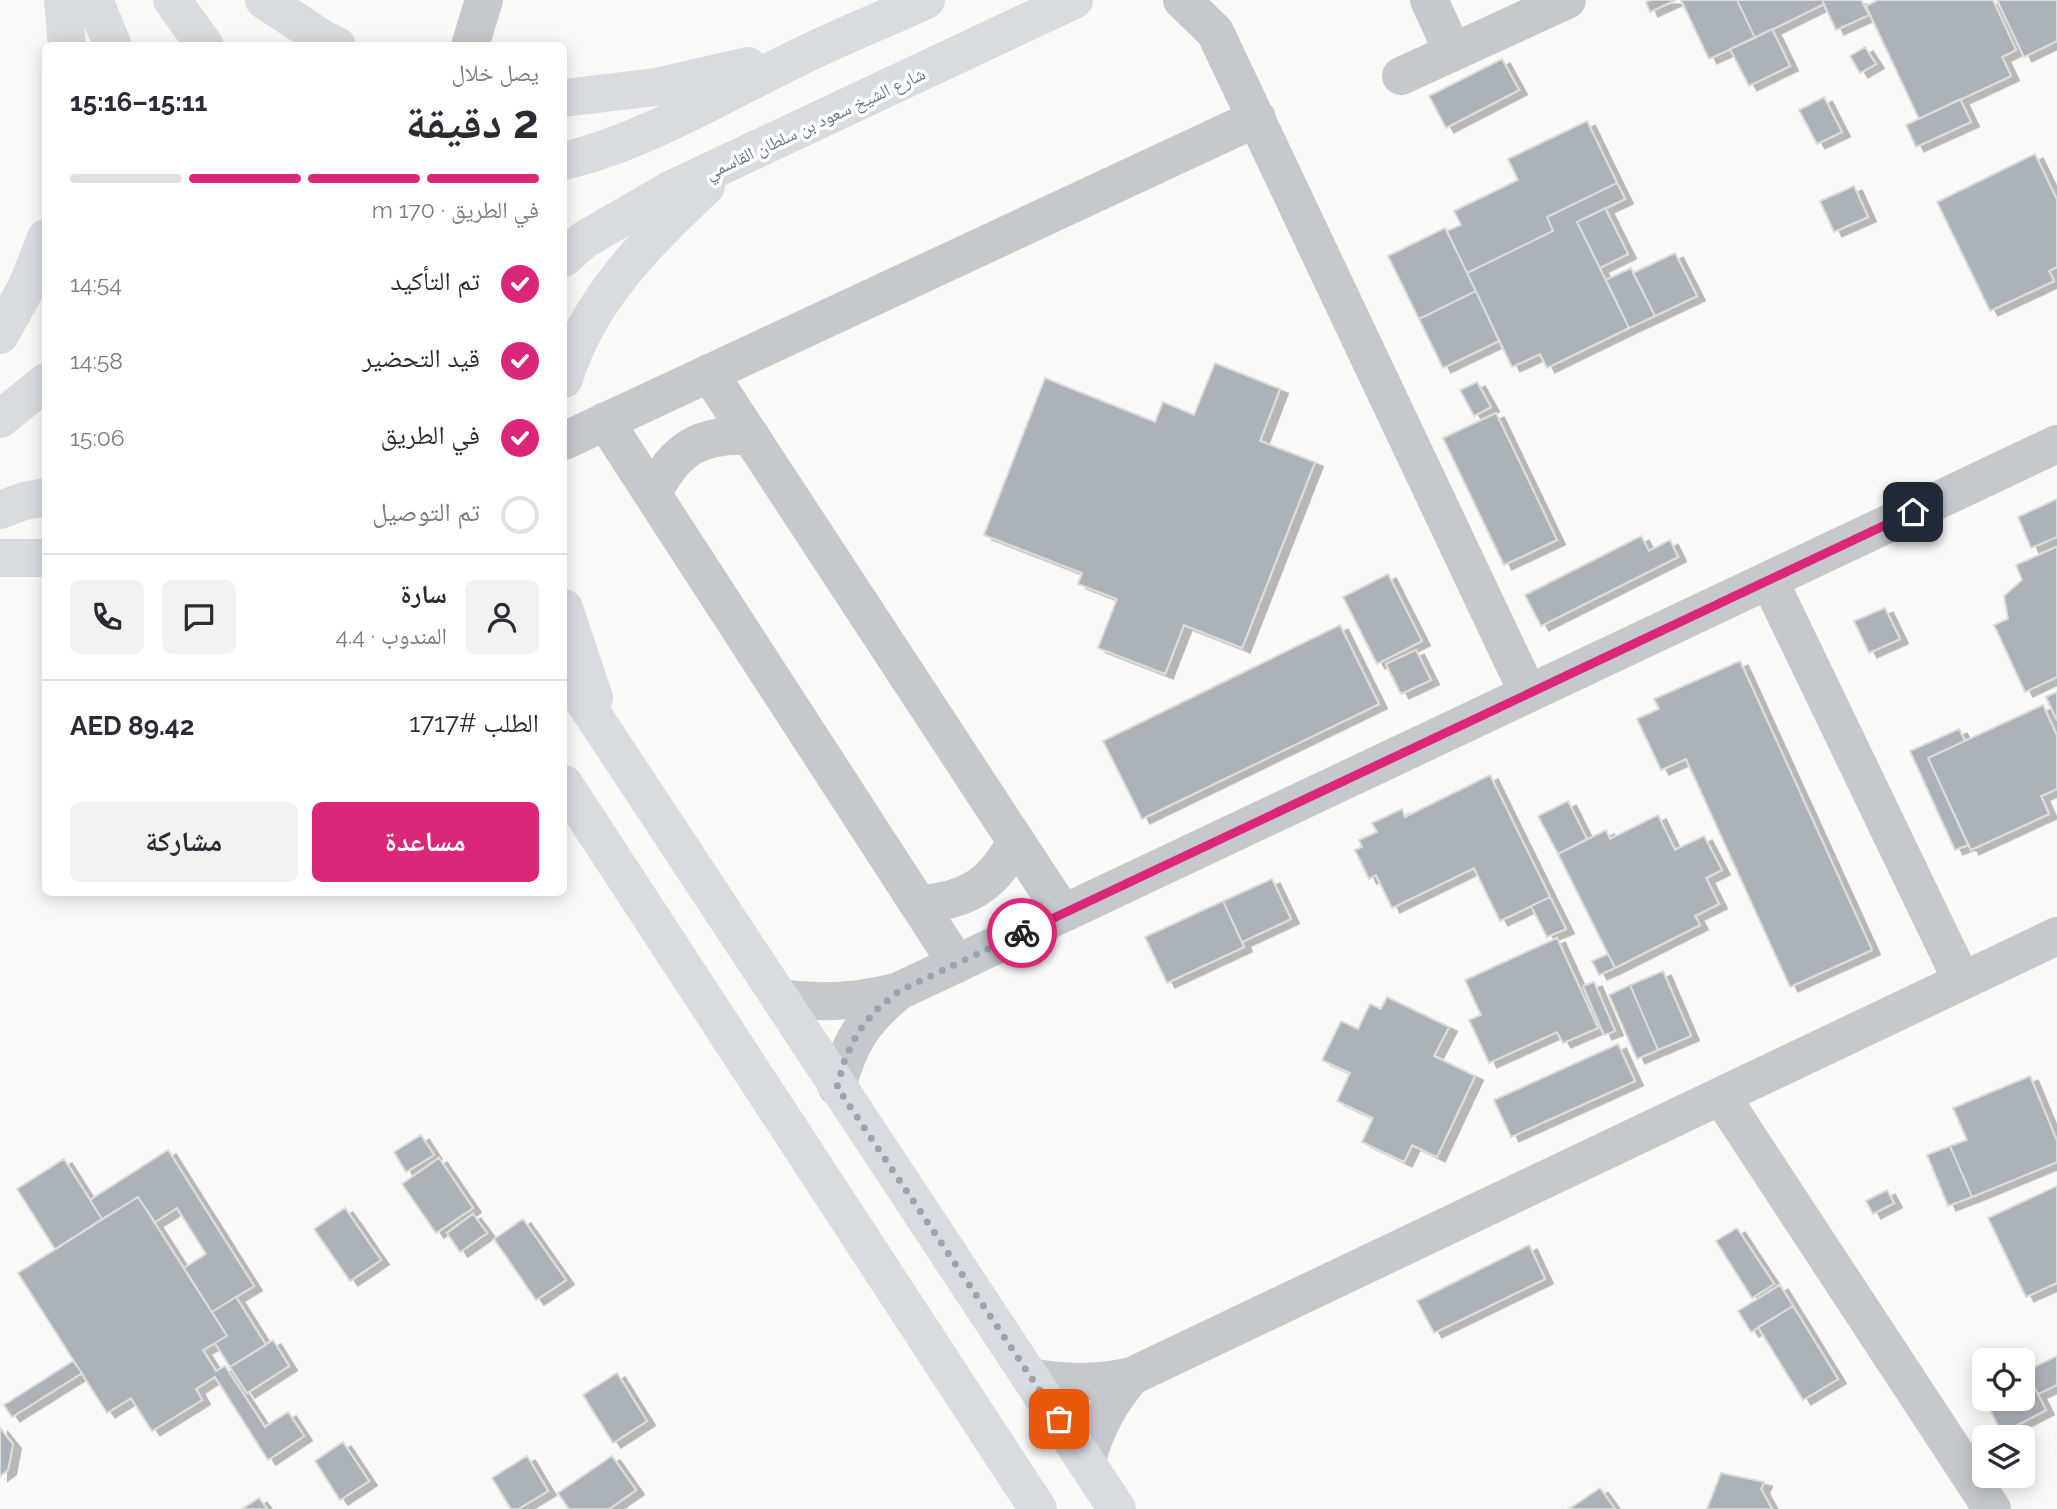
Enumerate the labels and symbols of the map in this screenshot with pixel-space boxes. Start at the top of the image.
street label: شارع الشيخ سعود بن سلطان القاسمي [702,63,930,187]
pin [1883,482,1943,542]
courier [987,898,1057,968]
pin [1029,1389,1089,1449]

